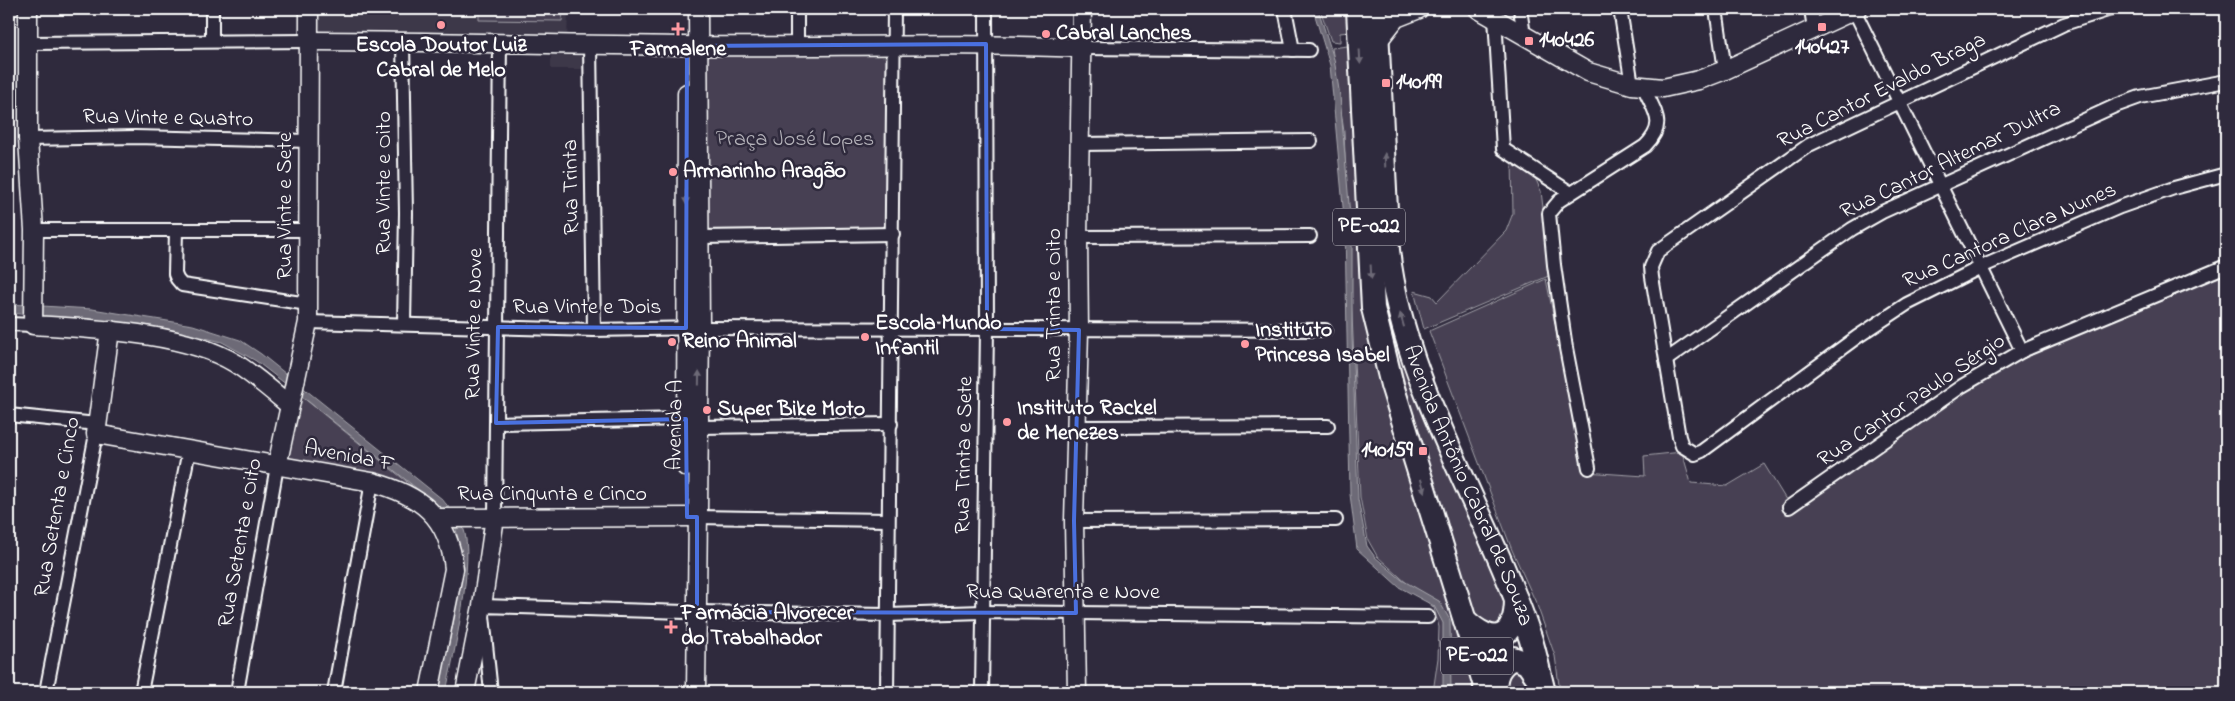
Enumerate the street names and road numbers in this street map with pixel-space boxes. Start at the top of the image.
street label: Rua Cantor Evaldo Braga [1772,25,1992,158]
street label: Rua Cantor Altemar Dultra [1835,94,2067,228]
street label: Rua Vinte e Quatro [82,102,254,136]
street label: Rua Vinte e Oito [369,111,401,255]
street label: Rua Vinte e Sete [270,132,302,280]
street label: Rua Trinta [555,139,589,235]
street label: Rua Cantora Clara Nunes [1898,174,2122,298]
road number: PE-022 [1333,208,1405,246]
street label: Rua Trinta e Oito [1039,228,1071,382]
street label: Rua Vinte e Nove [458,248,492,400]
street label: Rua Vinte e Dois [512,292,662,324]
street label: Rua Cantor Paulo Sérgio [1812,326,2013,477]
street label: Avenida Antônio Cabral de Souza [1394,341,1541,631]
street label: Rua Trinta e Sete [948,376,982,534]
street label: Avenida A [659,379,693,471]
street label: Rua Setenta e Cinco [26,414,90,600]
street label: Avenida F [301,433,397,481]
street label: Rua Setenta e Oito [210,456,272,630]
street label: Rua Cinqunta e Cinco [457,479,647,511]
street label: Rua Quarenta e Nove [966,577,1160,609]
road number: PE-022 [1441,637,1513,674]

